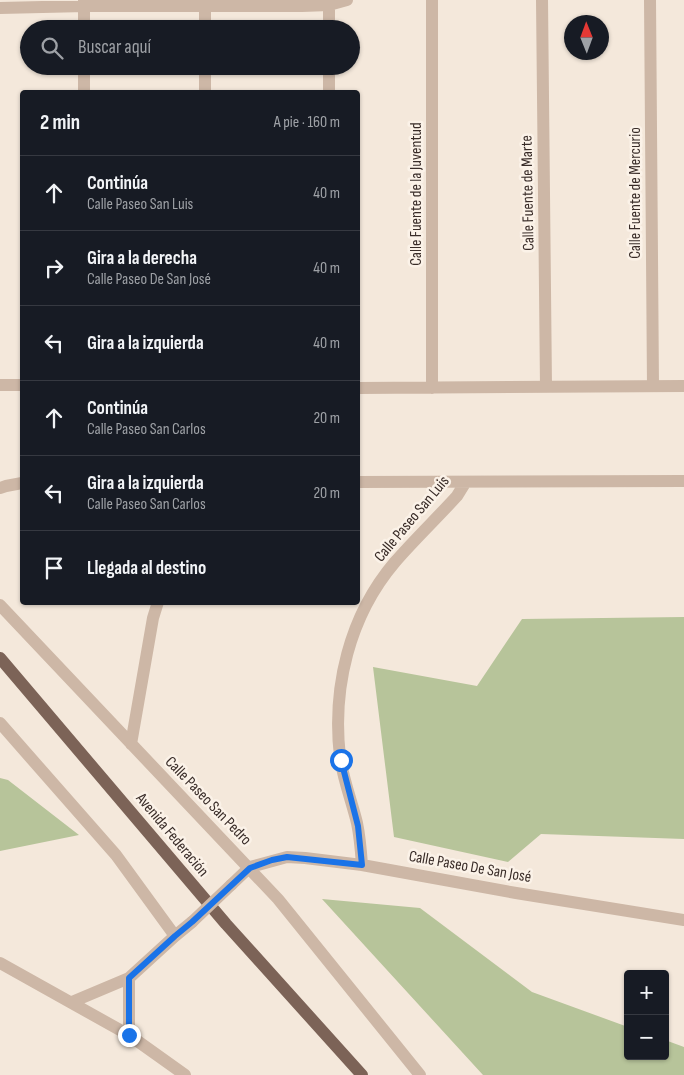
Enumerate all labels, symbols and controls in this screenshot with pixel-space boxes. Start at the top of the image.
north arrow [564,15,609,60]
search box [20,20,360,75]
icon: search [38,34,66,62]
text: Buscar aquí [78,36,151,59]
text: 2 min [40,110,80,135]
text: A pie · 160 m [274,113,340,132]
street label: Calle Fuente de la Juventud [407,122,426,266]
street label: Calle Fuente de Mercurio [626,127,645,259]
street label: Calle Fuente de Marte [517,135,539,251]
text: Continúa [87,172,148,195]
icon: ahead [40,179,68,207]
text: 40 m [313,184,340,203]
text: Calle Paseo San Luis [87,195,193,214]
text: Gira a la derecha [87,247,197,270]
icon: right [40,254,68,282]
text: 40 m [313,259,340,278]
text: Calle Paseo De San José [87,270,211,289]
icon: left [40,329,68,357]
text: Gira a la izquierda [87,332,204,355]
text: 40 m [313,334,340,353]
text: Continúa [87,397,148,420]
icon: ahead [40,404,68,432]
text: 20 m [313,409,340,428]
text: Calle Paseo San Carlos [87,420,206,439]
text: Gira a la izquierda [87,472,204,495]
street label: Calle Paseo San Luis [371,472,454,566]
icon: left [40,479,68,507]
text: 20 m [313,484,340,503]
text: Calle Paseo San Carlos [87,495,206,514]
icon: arrive [40,554,68,582]
text: Llegada al destino [87,557,206,580]
route start [330,749,353,772]
street label: Calle Paseo San Pedro [161,753,255,849]
street label: Avenida Federación [131,789,212,881]
street label: Calle Paseo De San José [407,847,533,887]
map controls [624,970,669,1060]
button: + [624,970,669,1015]
button: − [624,1015,669,1060]
route end [118,1024,141,1047]

